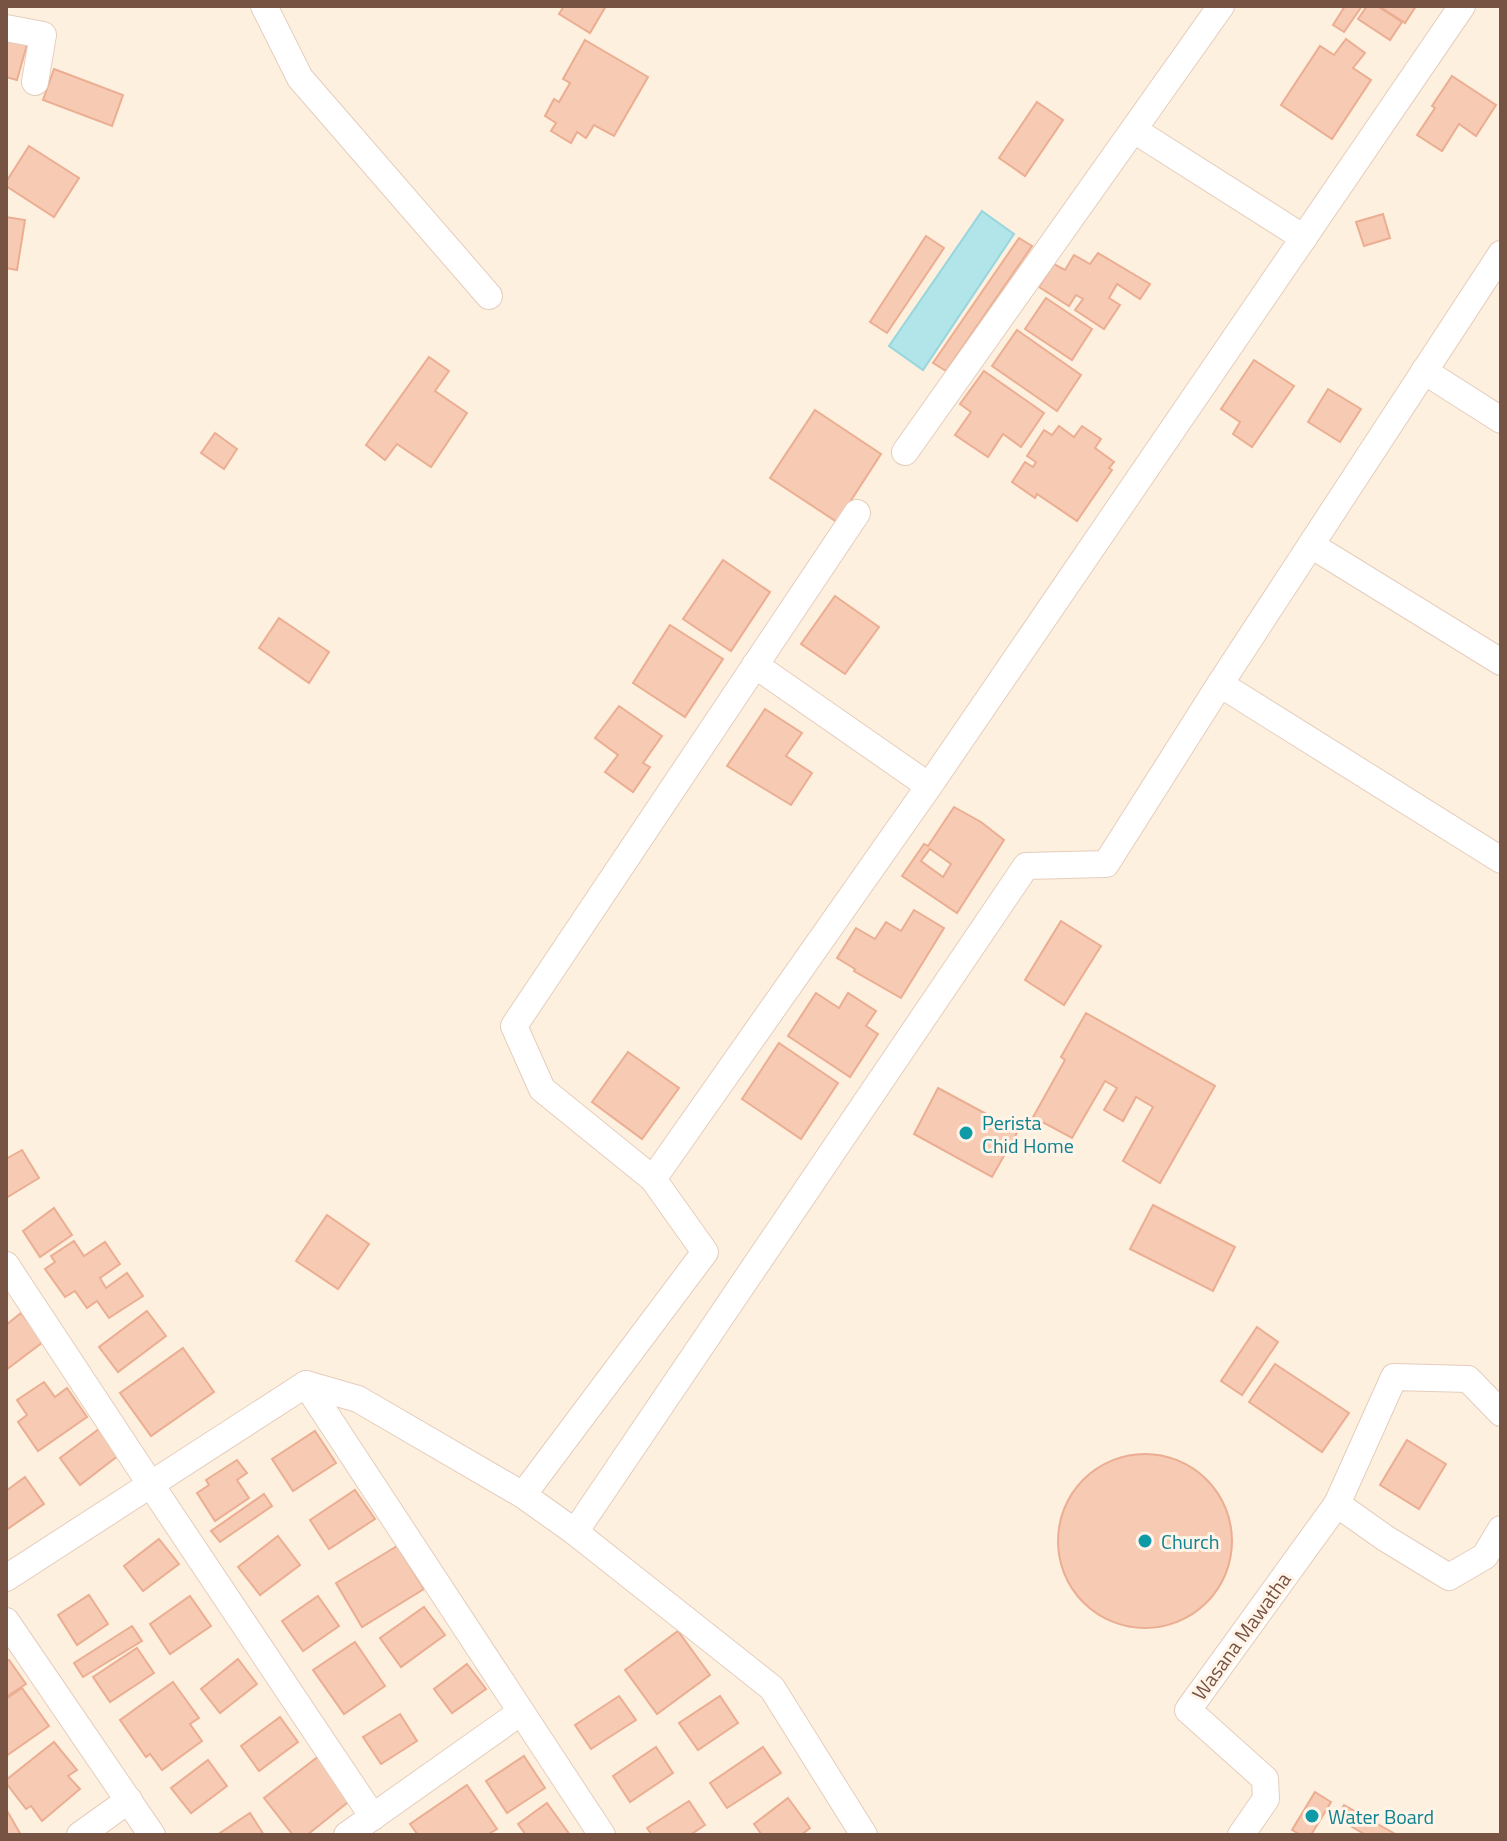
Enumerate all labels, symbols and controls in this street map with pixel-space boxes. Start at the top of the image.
place label: Perista Chid Home [982,1107,1074,1161]
marker: Perista Chid Home [957,1124,975,1142]
place label: Church [1161,1526,1219,1557]
marker: Church [1136,1532,1154,1550]
street label: Wasana Mawatha [1184,1566,1298,1706]
place label: Water Board [1328,1801,1434,1832]
marker: Water Board [1303,1807,1321,1825]

